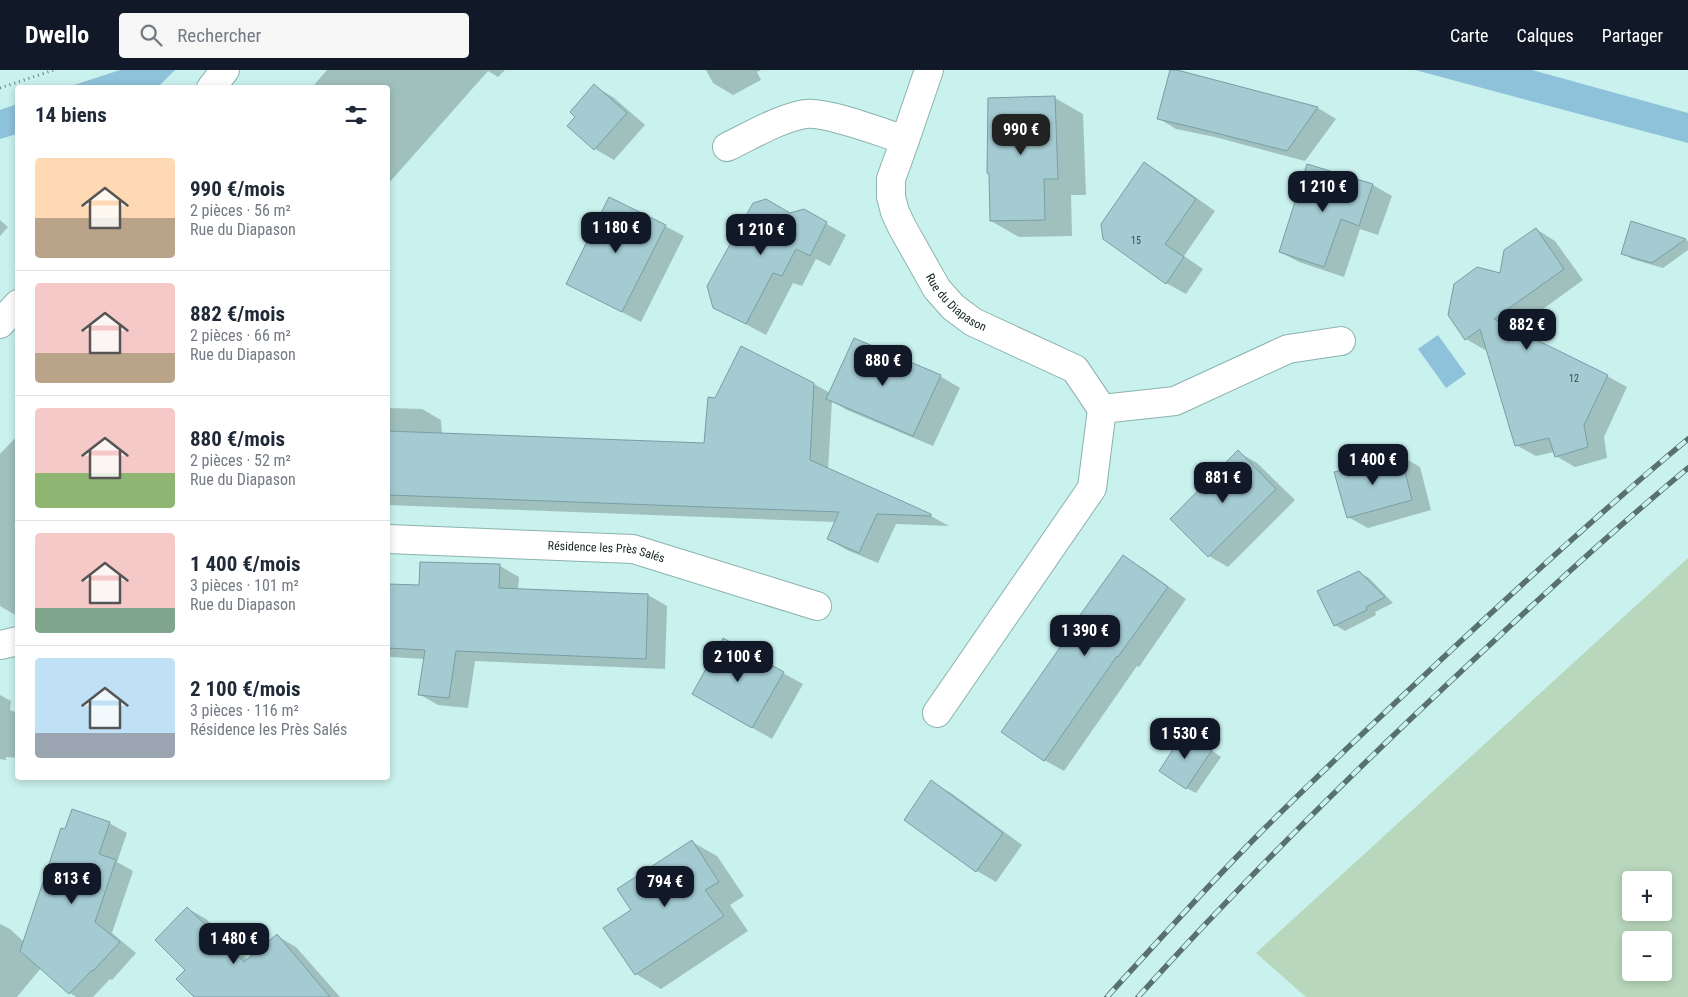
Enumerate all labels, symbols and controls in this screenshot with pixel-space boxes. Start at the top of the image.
search box [119,13,469,58]
text: Dwello [25,21,89,49]
icon: search [137,21,165,49]
text: Rechercher [177,24,261,47]
text: Carte [1450,25,1489,46]
text: Calques [1517,25,1574,46]
text: Partager [1602,25,1663,46]
icon: filters [342,101,370,129]
text: 14 biens [35,103,107,127]
pin: 990 € [986,114,1056,156]
text: 990 € [1003,120,1039,139]
pin: 1 210 € [1277,170,1369,213]
text: 990 €/mois [190,177,285,201]
text: 1 210 € [1299,177,1347,196]
icon: home [75,178,135,238]
text: 2 pièces · 56 m² [190,201,291,220]
pin: 1 180 € [570,212,662,254]
pin: 1 210 € [715,214,807,256]
text: 1 180 € [592,218,640,237]
text: Rue du Diapason [190,220,296,239]
text: 1 210 € [737,220,785,239]
house number: 15 [1131,235,1141,246]
street label: Rue du Diapason [923,271,989,334]
text: 882 €/mois [190,302,285,326]
icon: home [75,303,135,363]
pin: 882 € [1492,308,1562,351]
text: 882 € [1509,315,1545,334]
text: 2 pièces · 66 m² [190,326,291,345]
pin: 880 € [848,344,918,387]
text: Rue du Diapason [190,345,296,364]
text: 880 € [865,351,901,370]
house number: 12 [1569,373,1579,384]
text: 880 €/mois [190,427,285,451]
icon: home [75,428,135,488]
pin: 1 400 € [1327,444,1419,486]
text: 1 400 € [1349,450,1397,469]
text: 2 pièces · 52 m² [190,451,291,470]
pin: 881 € [1188,462,1258,504]
text: 881 € [1205,468,1241,487]
text: Rue du Diapason [190,470,296,489]
street label: Résidence les Près Salés [548,539,666,565]
text: 1 400 €/mois [190,552,301,576]
icon: home [75,553,135,613]
text: 3 pièces · 101 m² [190,576,299,595]
text: Rue du Diapason [190,595,296,614]
pin: 1 390 € [1039,614,1131,657]
text: 1 390 € [1061,621,1109,640]
pin: 2 100 € [692,640,784,683]
text: 2 100 € [714,647,762,666]
text: 2 100 €/mois [190,677,301,701]
icon: home [75,678,135,738]
text: 3 pièces · 116 m² [190,701,299,720]
pin: 1 530 € [1139,718,1231,760]
text: Résidence les Près Salés [190,720,347,739]
text: 1 530 € [1161,724,1209,743]
pin: 813 € [37,862,107,905]
pin: 794 € [630,866,700,908]
text: 813 € [54,869,90,888]
map controls [1622,871,1672,981]
button: + [1622,871,1672,921]
text: 794 € [647,872,683,891]
pin: 1 480 € [188,922,280,965]
text: 1 480 € [210,929,258,948]
button: − [1622,931,1672,981]

